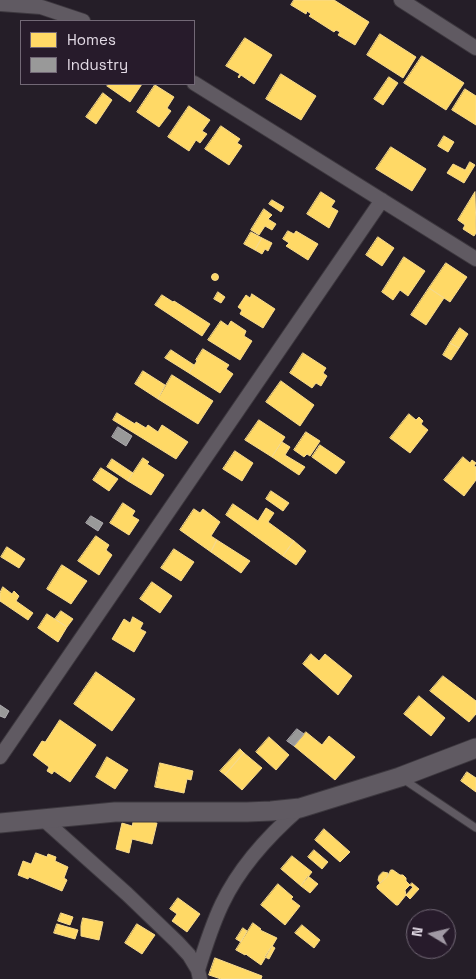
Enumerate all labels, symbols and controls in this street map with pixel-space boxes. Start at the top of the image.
legend [20,20,195,85]
text: Homes [67,30,116,49]
text: Industry [67,55,128,74]
north arrow [406,909,456,959]
text: N [408,926,427,938]

